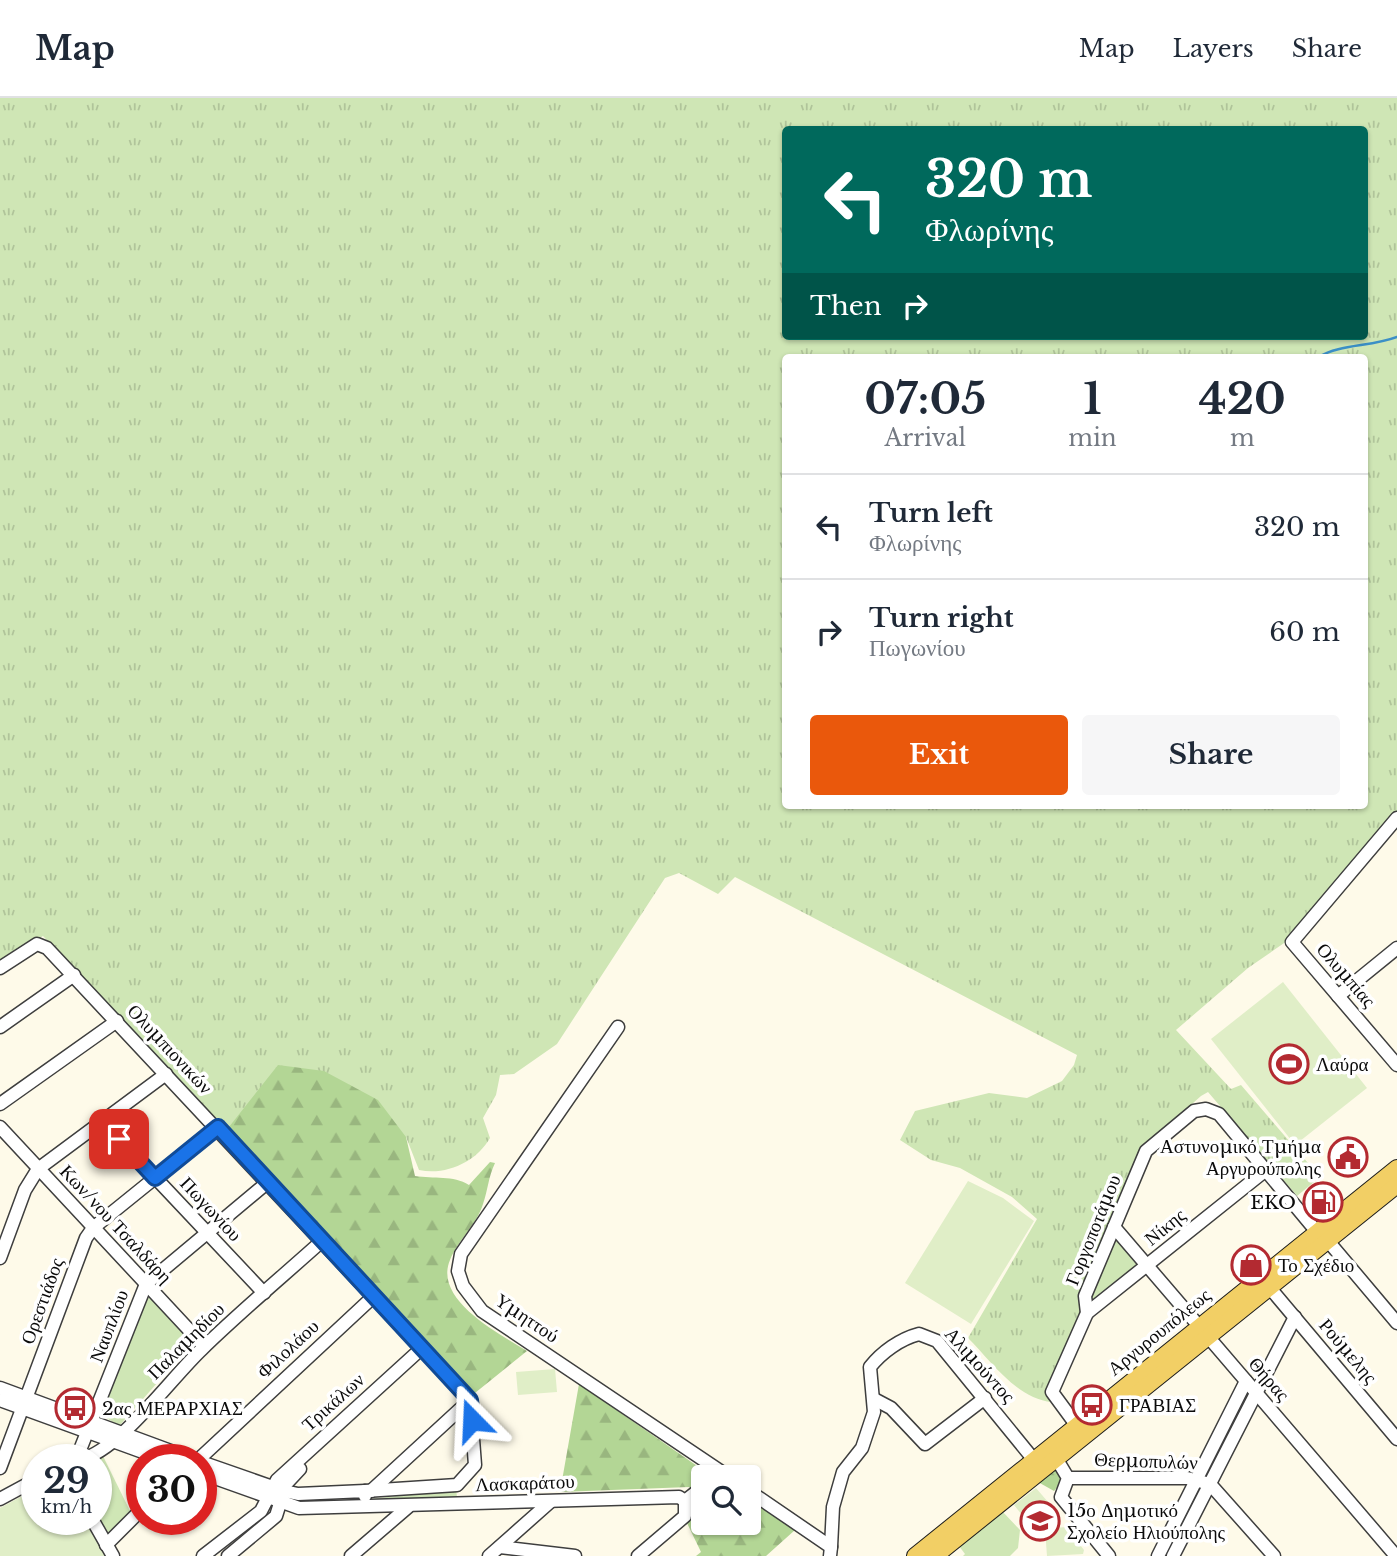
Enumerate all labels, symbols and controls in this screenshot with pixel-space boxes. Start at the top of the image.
text: Map [35,28,115,69]
text: Map [1079,34,1135,63]
text: Layers [1173,34,1254,63]
text: Share [1292,34,1362,63]
text: 320 m [925,149,1092,210]
icon: left [810,154,901,245]
text: Φλωρίνης [925,210,1053,250]
icon: right [896,287,934,325]
text: Then [810,290,882,322]
text: 07:05 [864,373,986,425]
text: 1 [1083,373,1102,425]
text: 420 [1199,373,1286,425]
text: Arrival [884,424,966,452]
text: min [1068,424,1117,452]
text: m [1230,424,1255,452]
text: Turn left [869,497,993,529]
icon: left [810,508,848,546]
text: 320 m [1254,511,1340,543]
text: Φλωρίνης [869,529,961,557]
text: Turn right [869,602,1014,634]
icon: right [810,613,848,651]
text: 60 m [1269,616,1340,648]
text: Πωγωνίου [869,634,966,662]
button: Exit [810,715,1068,795]
button: Share [1082,715,1340,795]
street label: Ολυμπίας [1312,938,1381,1012]
street label: Ολυμπιονικών [123,999,218,1099]
sports icon: Λαύρα [1268,1043,1310,1085]
place label: Λαύρα [1316,1053,1369,1076]
pin [89,1109,149,1169]
icon: arrive [100,1120,138,1158]
place label: Αστυνομικό Τμήμα Αργυρούπολης [1160,1135,1321,1180]
public building icon: Αστυνομικό Τμήμα Αργυρούπολης [1327,1136,1369,1178]
street label: Κων/νου Τσαλδάρη [55,1160,177,1288]
street label: Γοργοποτάμου [1060,1171,1126,1289]
street label: Πωγωνίου [175,1172,247,1246]
fuel station icon: EKO [1302,1181,1344,1223]
place label: EKO [1250,1191,1296,1214]
street label: Νίκης [1140,1203,1190,1250]
shop icon: Το Σχέδιο [1230,1244,1272,1286]
street label: Ορεστιάδος [16,1254,68,1347]
place label: Το Σχέδιο [1278,1254,1354,1277]
street label: Αργυρουπόλεως [1103,1283,1215,1380]
street label: Ναυπλίου [85,1286,133,1366]
street label: Υμηττού [491,1288,563,1348]
street label: Παλαμηδίου [143,1298,229,1384]
street label: Ρούμελης [1314,1314,1382,1388]
street label: Φιλολάου [252,1315,324,1383]
street label: Αλιμούντος [940,1322,1020,1408]
street label: Θήρας [1244,1352,1295,1406]
street label: Τρικάλων [297,1368,369,1436]
position arrow [435,1383,509,1457]
bus stop icon: ΓΡΑΒΙΑΣ [1071,1384,1113,1426]
bus stop icon: 2ας ΜΕΡΑΡΧΙΑΣ [54,1387,96,1429]
place label: ΓΡΑΒΙΑΣ [1119,1394,1196,1417]
place label: 2ας ΜΕΡΑΡΧΙΑΣ [102,1397,243,1420]
speed limit sign: 30 [126,1444,217,1535]
street label: Θερμοπυλών [1094,1448,1199,1474]
text: 29 [43,1459,90,1502]
map controls [691,1465,761,1535]
button: search [691,1465,761,1535]
street label: Λασκαράτου [475,1470,575,1496]
text: km/h [41,1496,92,1518]
place label: 15ο Δημοτικό Σχολείο Ηλιούπολης [1067,1499,1226,1544]
school or university icon: 15ο Δημοτικό Σχολείο Ηλιούπολης [1019,1500,1061,1542]

